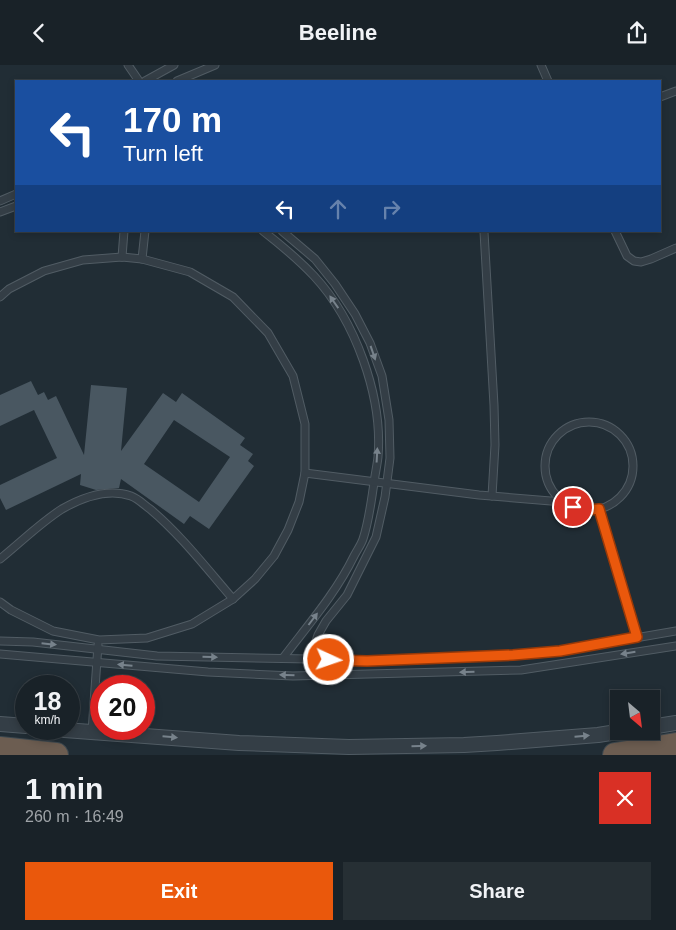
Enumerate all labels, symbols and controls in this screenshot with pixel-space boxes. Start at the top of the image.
icon: back [25,19,53,47]
icon: share [623,19,651,47]
text: Beeline [299,20,377,45]
icon: left [40,100,105,165]
text: 170 m [123,100,222,139]
text: Turn left [123,141,203,166]
icon: left [271,195,299,223]
icon: ahead [324,195,352,223]
icon: right [377,195,405,223]
one-way arrow [329,295,339,309]
one-way arrow [370,345,378,360]
one-way arrow [374,447,382,463]
pin [552,486,594,528]
icon: arrive [559,493,587,521]
one-way arrow [308,612,318,626]
position arrow [302,633,354,685]
one-way arrow [41,640,57,648]
one-way arrow [619,650,635,658]
one-way arrow [203,653,219,661]
one-way arrow [116,661,132,669]
one-way arrow [458,668,474,676]
one-way arrow [278,671,294,679]
speed limit sign: 20 [90,675,155,740]
text: 18 [34,687,61,715]
north arrow [610,690,660,740]
map controls [610,690,660,740]
text: km/h [34,713,61,727]
one-way arrow [574,732,590,740]
one-way arrow [162,734,178,742]
one-way arrow [412,742,428,750]
text: 1 min [25,772,103,805]
button: close [599,772,651,824]
text: 260 m · 16:49 [25,808,124,825]
button: Exit [25,862,333,920]
button: Share [343,862,651,920]

